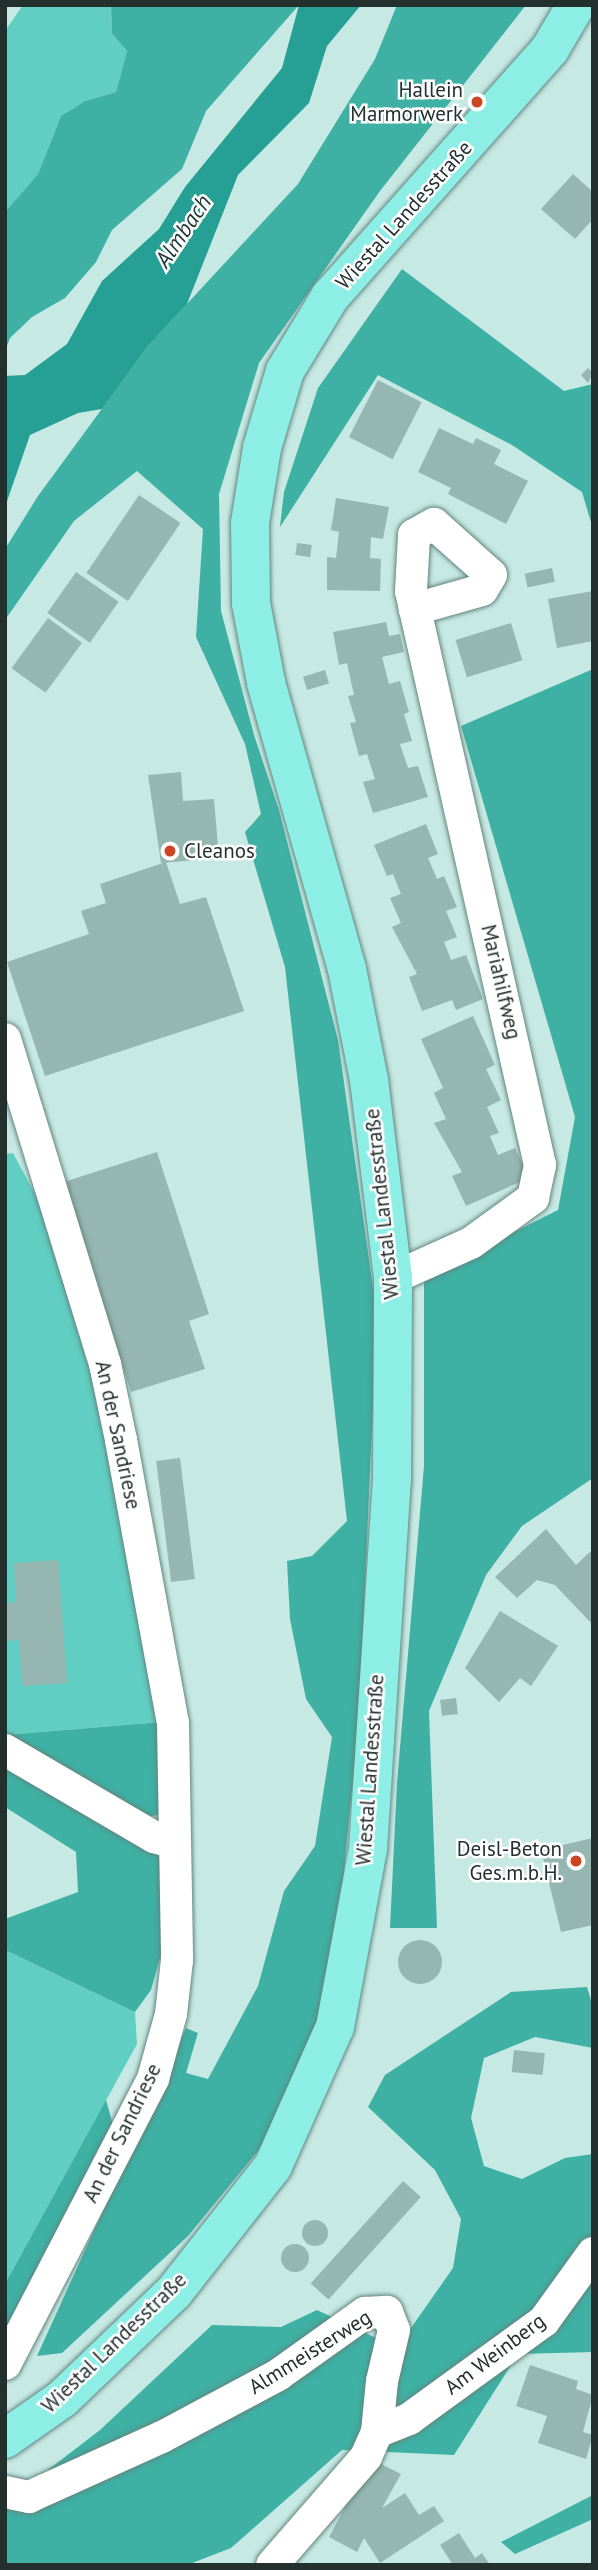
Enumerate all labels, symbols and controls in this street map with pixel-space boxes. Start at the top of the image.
place label: Hallein Marmorwerk [350,77,463,127]
marker: Hallein Marmorwerk [469,94,485,110]
street label: Wiestal Landesstraße [331,135,477,295]
water label: Almbach [149,189,217,273]
place label: Cleanos [184,838,255,864]
marker: Cleanos [162,843,178,859]
street label: Mariahilfweg [476,922,526,1042]
street label: Wiestal Landesstraße [359,1107,405,1301]
street label: An der Sandriese [90,1358,146,1512]
street label: Wiestal Landesstraße [351,1674,389,1866]
place label: Deisl-Beton Ges.m.b.H. [457,1836,562,1886]
marker: Deisl-Beton Ges.m.b.H. [568,1853,584,1869]
street label: An der Sandriese [77,2059,167,2207]
street label: Wiestal Landesstraße [36,2267,192,2419]
street label: Almmeisterweg [244,2304,376,2400]
street label: Am Weinberg [440,2308,550,2400]

